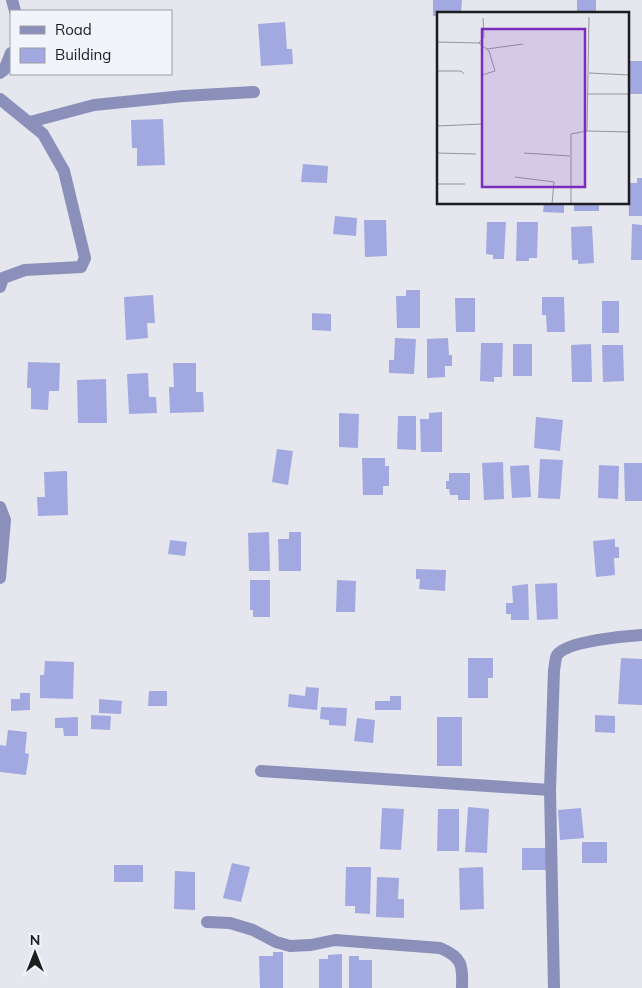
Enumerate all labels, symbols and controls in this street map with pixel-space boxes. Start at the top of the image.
legend [10,10,172,75]
inset map [437,12,630,205]
text: Road [55,20,92,39]
text: Building [55,45,111,64]
north arrow [10,928,60,978]
text: N [30,931,40,949]

